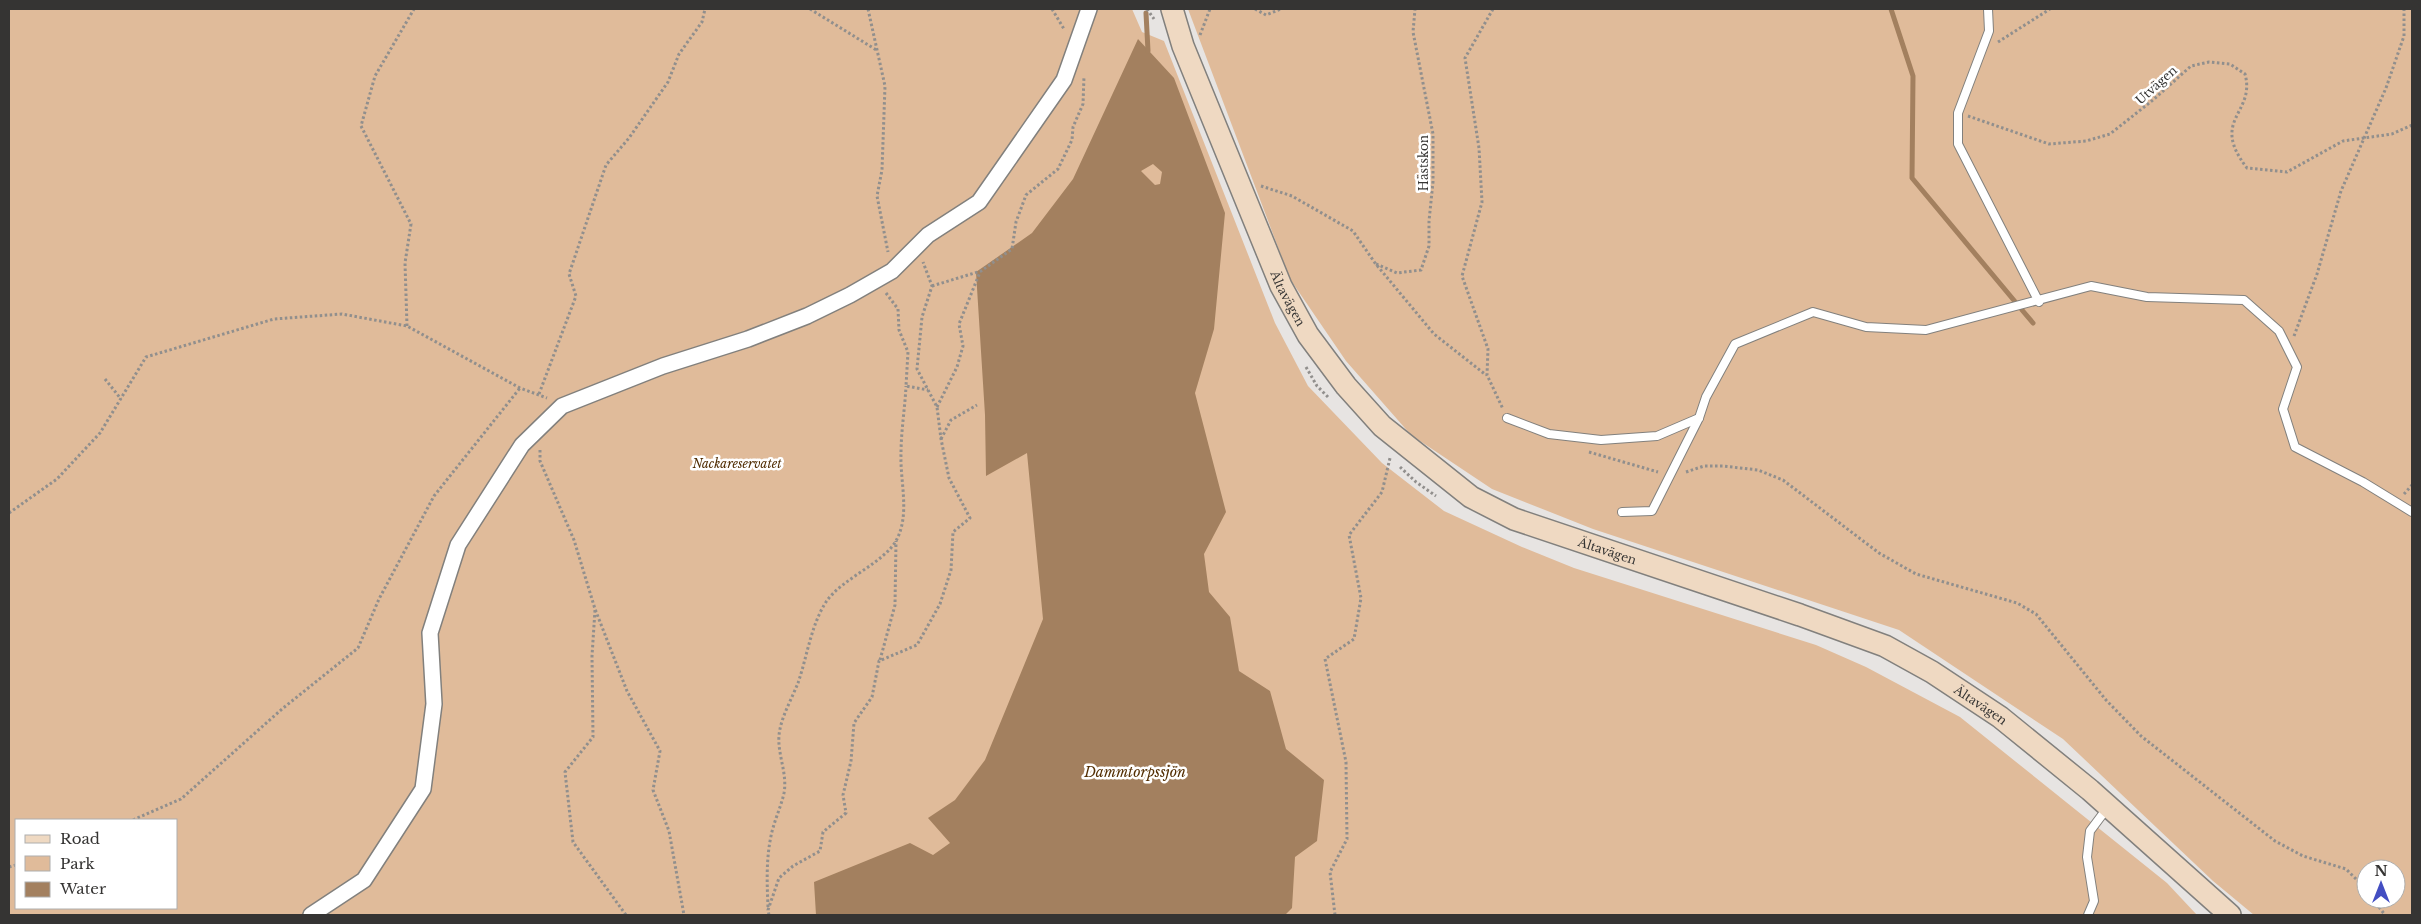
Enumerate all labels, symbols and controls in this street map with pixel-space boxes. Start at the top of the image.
street label: Utvägen [2132,62,2180,108]
street label: Hästskon [1416,135,1431,191]
street label: Ältavägen [1268,267,1309,328]
park label: Nackareservatet [691,456,782,471]
street label: Ältavägen [1576,532,1638,567]
street label: Ältavägen [1951,680,2010,727]
water label: Dammtorpssjön [1083,763,1186,781]
legend [15,819,178,909]
text: Road [60,829,100,848]
text: Park [60,854,96,873]
north arrow [2356,859,2406,909]
text: N [2374,862,2388,880]
text: Water [59,879,107,898]

